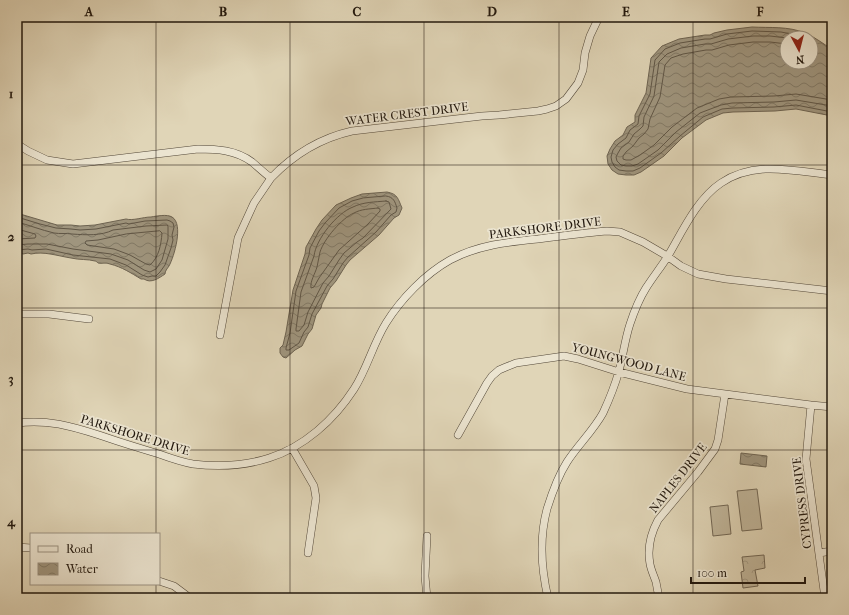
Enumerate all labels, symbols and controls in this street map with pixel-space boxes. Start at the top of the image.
text: A [84,4,94,19]
text: B [219,4,228,19]
text: C [353,4,362,19]
text: D [487,4,497,19]
text: E [622,4,630,19]
text: F [756,4,764,19]
north arrow [779,30,819,70]
text: N [795,52,805,66]
text: 1 [9,86,14,101]
street label: WATER CREST DRIVE [344,100,469,129]
street label: PARKSHORE DRIVE [488,214,602,242]
text: 2 [8,229,15,244]
street label: YOUNGWOOD LANE [569,340,688,384]
text: 3 [8,371,14,387]
street label: PARKSHORE DRIVE [79,412,191,458]
street label: NAPLES DRIVE [646,440,710,516]
street label: CYPRESS DRIVE [789,456,815,550]
text: 4 [6,514,16,530]
legend [30,533,160,585]
text: Road [66,542,93,556]
scale bar [691,559,805,585]
text: Water [65,562,99,576]
text: 100 m [697,566,727,580]

